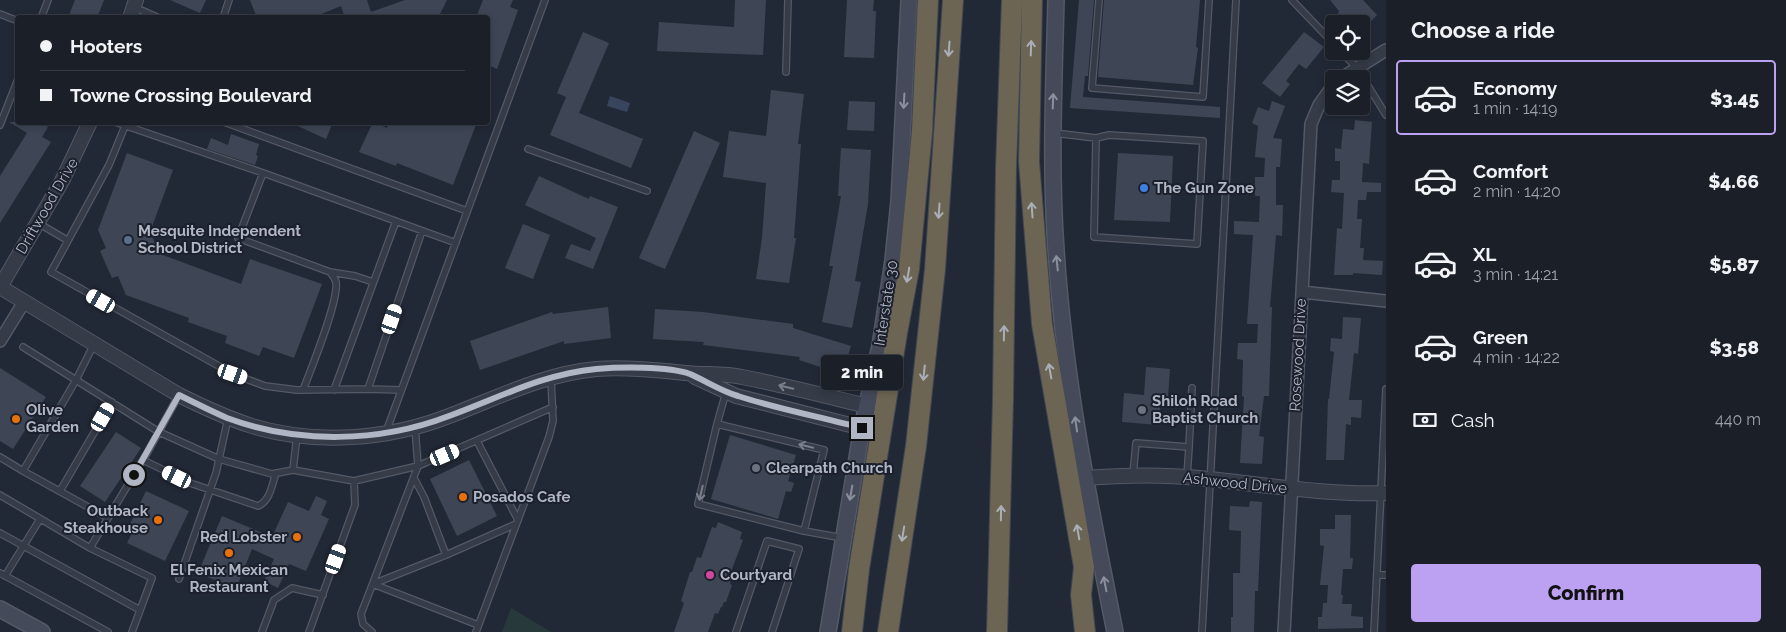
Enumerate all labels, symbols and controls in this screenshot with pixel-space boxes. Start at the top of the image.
map controls [1325,15,1370,115]
button: locate [1325,15,1370,60]
text: Choose a ride [1411,17,1555,43]
text: Hooters [70,35,142,57]
one-way arrow [945,40,954,56]
one-way arrow [1026,40,1036,56]
button: layers [1325,70,1370,115]
icon: car [1413,75,1458,120]
text: Economy [1473,77,1557,99]
text: Towne Crossing Boulevard [70,84,312,106]
text: $3.45 [1710,87,1759,109]
one-way arrow [900,93,909,109]
one-way arrow [1049,93,1058,109]
text: 1 min · 14:19 [1473,99,1557,118]
street label: Driftwood Drive [12,155,82,257]
icon: car [1413,158,1458,203]
text: Comfort [1473,160,1548,182]
text: $4.66 [1708,170,1759,192]
place label: The Gun Zone [1154,179,1254,197]
marker: The Gun Zone [1138,182,1150,194]
text: 2 min · 14:20 [1473,182,1561,201]
one-way arrow [934,202,943,218]
one-way arrow [1028,202,1037,218]
place label: Mesquite Independent School District [138,222,301,257]
marker: Mesquite Independent School District [122,234,134,246]
icon: car [1413,241,1458,286]
text: XL [1473,243,1496,265]
text: $5.87 [1709,253,1759,275]
one-way arrow [1052,255,1062,271]
street label: Interstate 30 [870,259,902,347]
text: 3 min · 14:21 [1473,265,1558,284]
one-way arrow [902,267,912,283]
car [84,287,117,315]
street label: Rosewood Drive [1286,298,1310,412]
car [380,302,403,336]
icon: car [1413,324,1458,369]
one-way arrow [999,326,1009,342]
text: Green [1473,326,1528,348]
text: $3.58 [1709,336,1759,358]
text: 4 min · 14:22 [1473,348,1560,367]
callout: 2 min [821,356,903,390]
car [216,362,249,386]
text: 2 min [841,363,883,382]
one-way arrow [919,364,929,380]
one-way arrow [1045,364,1055,380]
one-way arrow [778,382,794,391]
place label: Shiloh Road Baptist Church [1152,392,1258,427]
car [89,400,116,434]
place label: Olive Garden [26,401,79,436]
marker: Shiloh Road Baptist Church [1136,404,1148,416]
icon: cash [1411,406,1439,434]
text: Cash [1451,409,1495,431]
text: 440 m [1715,410,1761,429]
marker: Olive Garden [10,413,22,425]
route end [851,417,873,439]
one-way arrow [1071,417,1081,433]
one-way arrow [798,440,814,450]
car [428,442,461,468]
place label: Clearpath Church [766,459,893,477]
marker: Clearpath Church [750,462,762,474]
route start [123,464,145,486]
car [160,464,193,490]
street label: Ashwood Drive [1182,469,1288,497]
one-way arrow [696,484,705,500]
one-way arrow [845,484,855,500]
place label: Posados Cafe [473,488,570,506]
marker: Posados Cafe [457,491,469,503]
place label: Outback Steakhouse [64,502,149,537]
one-way arrow [996,506,1006,522]
marker: Outback Steakhouse [152,514,164,526]
one-way arrow [1073,524,1083,540]
one-way arrow [898,525,908,541]
place label: Red Lobster [200,528,287,546]
marker: Red Lobster [291,531,303,543]
car [323,542,348,576]
marker: El Fenix Mexican Restaurant [223,547,235,559]
place label: El Fenix Mexican Restaurant [170,561,288,596]
button: Confirm [1411,564,1761,622]
place label: Courtyard [720,566,793,584]
marker: Courtyard [704,569,716,581]
one-way arrow [1100,577,1109,593]

